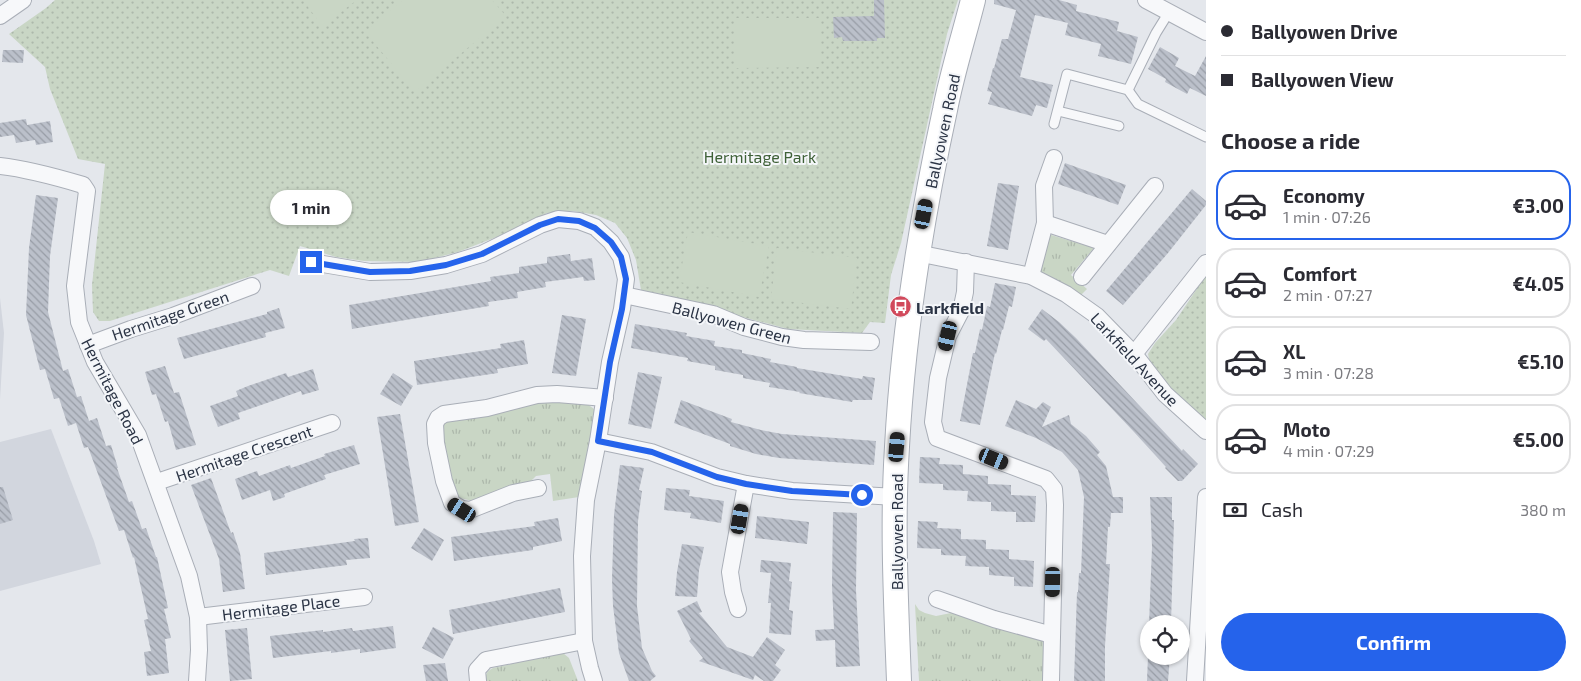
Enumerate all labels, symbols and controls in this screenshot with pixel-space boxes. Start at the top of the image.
text: Ballyowen Drive [1251,20,1398,43]
text: Ballyowen View [1251,68,1394,91]
street label: Ballyowen Road [921,72,963,190]
text: Choose a ride [1221,127,1360,153]
park label: Hermitage Park [704,147,816,166]
icon: car [1223,183,1268,228]
text: Economy [1283,184,1365,207]
callout: 1 min [270,190,352,224]
text: €3.00 [1512,194,1564,217]
text: 1 min [292,198,330,217]
car [913,198,934,230]
text: 1 min · 07:26 [1283,207,1371,226]
route end [300,251,322,273]
icon: car [1223,261,1268,306]
text: Comfort [1283,262,1357,285]
text: €4.05 [1513,272,1564,295]
text: 2 min · 07:27 [1283,285,1373,304]
street label: Hermitage Green [109,286,231,344]
bus stop icon: Larkfield [888,295,912,319]
street label: Ballyowen Green [670,297,794,347]
place label: Larkfield [916,298,984,317]
street label: Larkfield Avenue [1087,308,1183,410]
car [937,320,958,352]
street label: Hermitage Road [78,335,148,447]
icon: car [1223,339,1268,384]
text: XL [1283,340,1305,363]
text: €5.10 [1517,350,1564,373]
text: 3 min · 07:28 [1283,363,1374,382]
icon: car [1223,417,1268,462]
text: Moto [1283,418,1331,441]
street label: Hermitage Crescent [173,421,315,485]
text: €5.00 [1513,428,1564,451]
car [888,431,905,463]
text: 4 min · 07:29 [1283,441,1374,460]
car [977,446,1010,472]
street label: Ballyowen Road [887,474,906,590]
route start [851,484,873,506]
car [445,496,478,524]
icon: cash [1221,496,1249,524]
text: Cash [1261,498,1303,521]
text: 380 m [1520,500,1566,519]
car [730,503,749,535]
car [1045,567,1060,597]
street label: Hermitage Place [221,590,341,624]
button: Confirm [1221,613,1566,671]
map controls [1140,615,1190,665]
button: locate [1140,615,1190,665]

